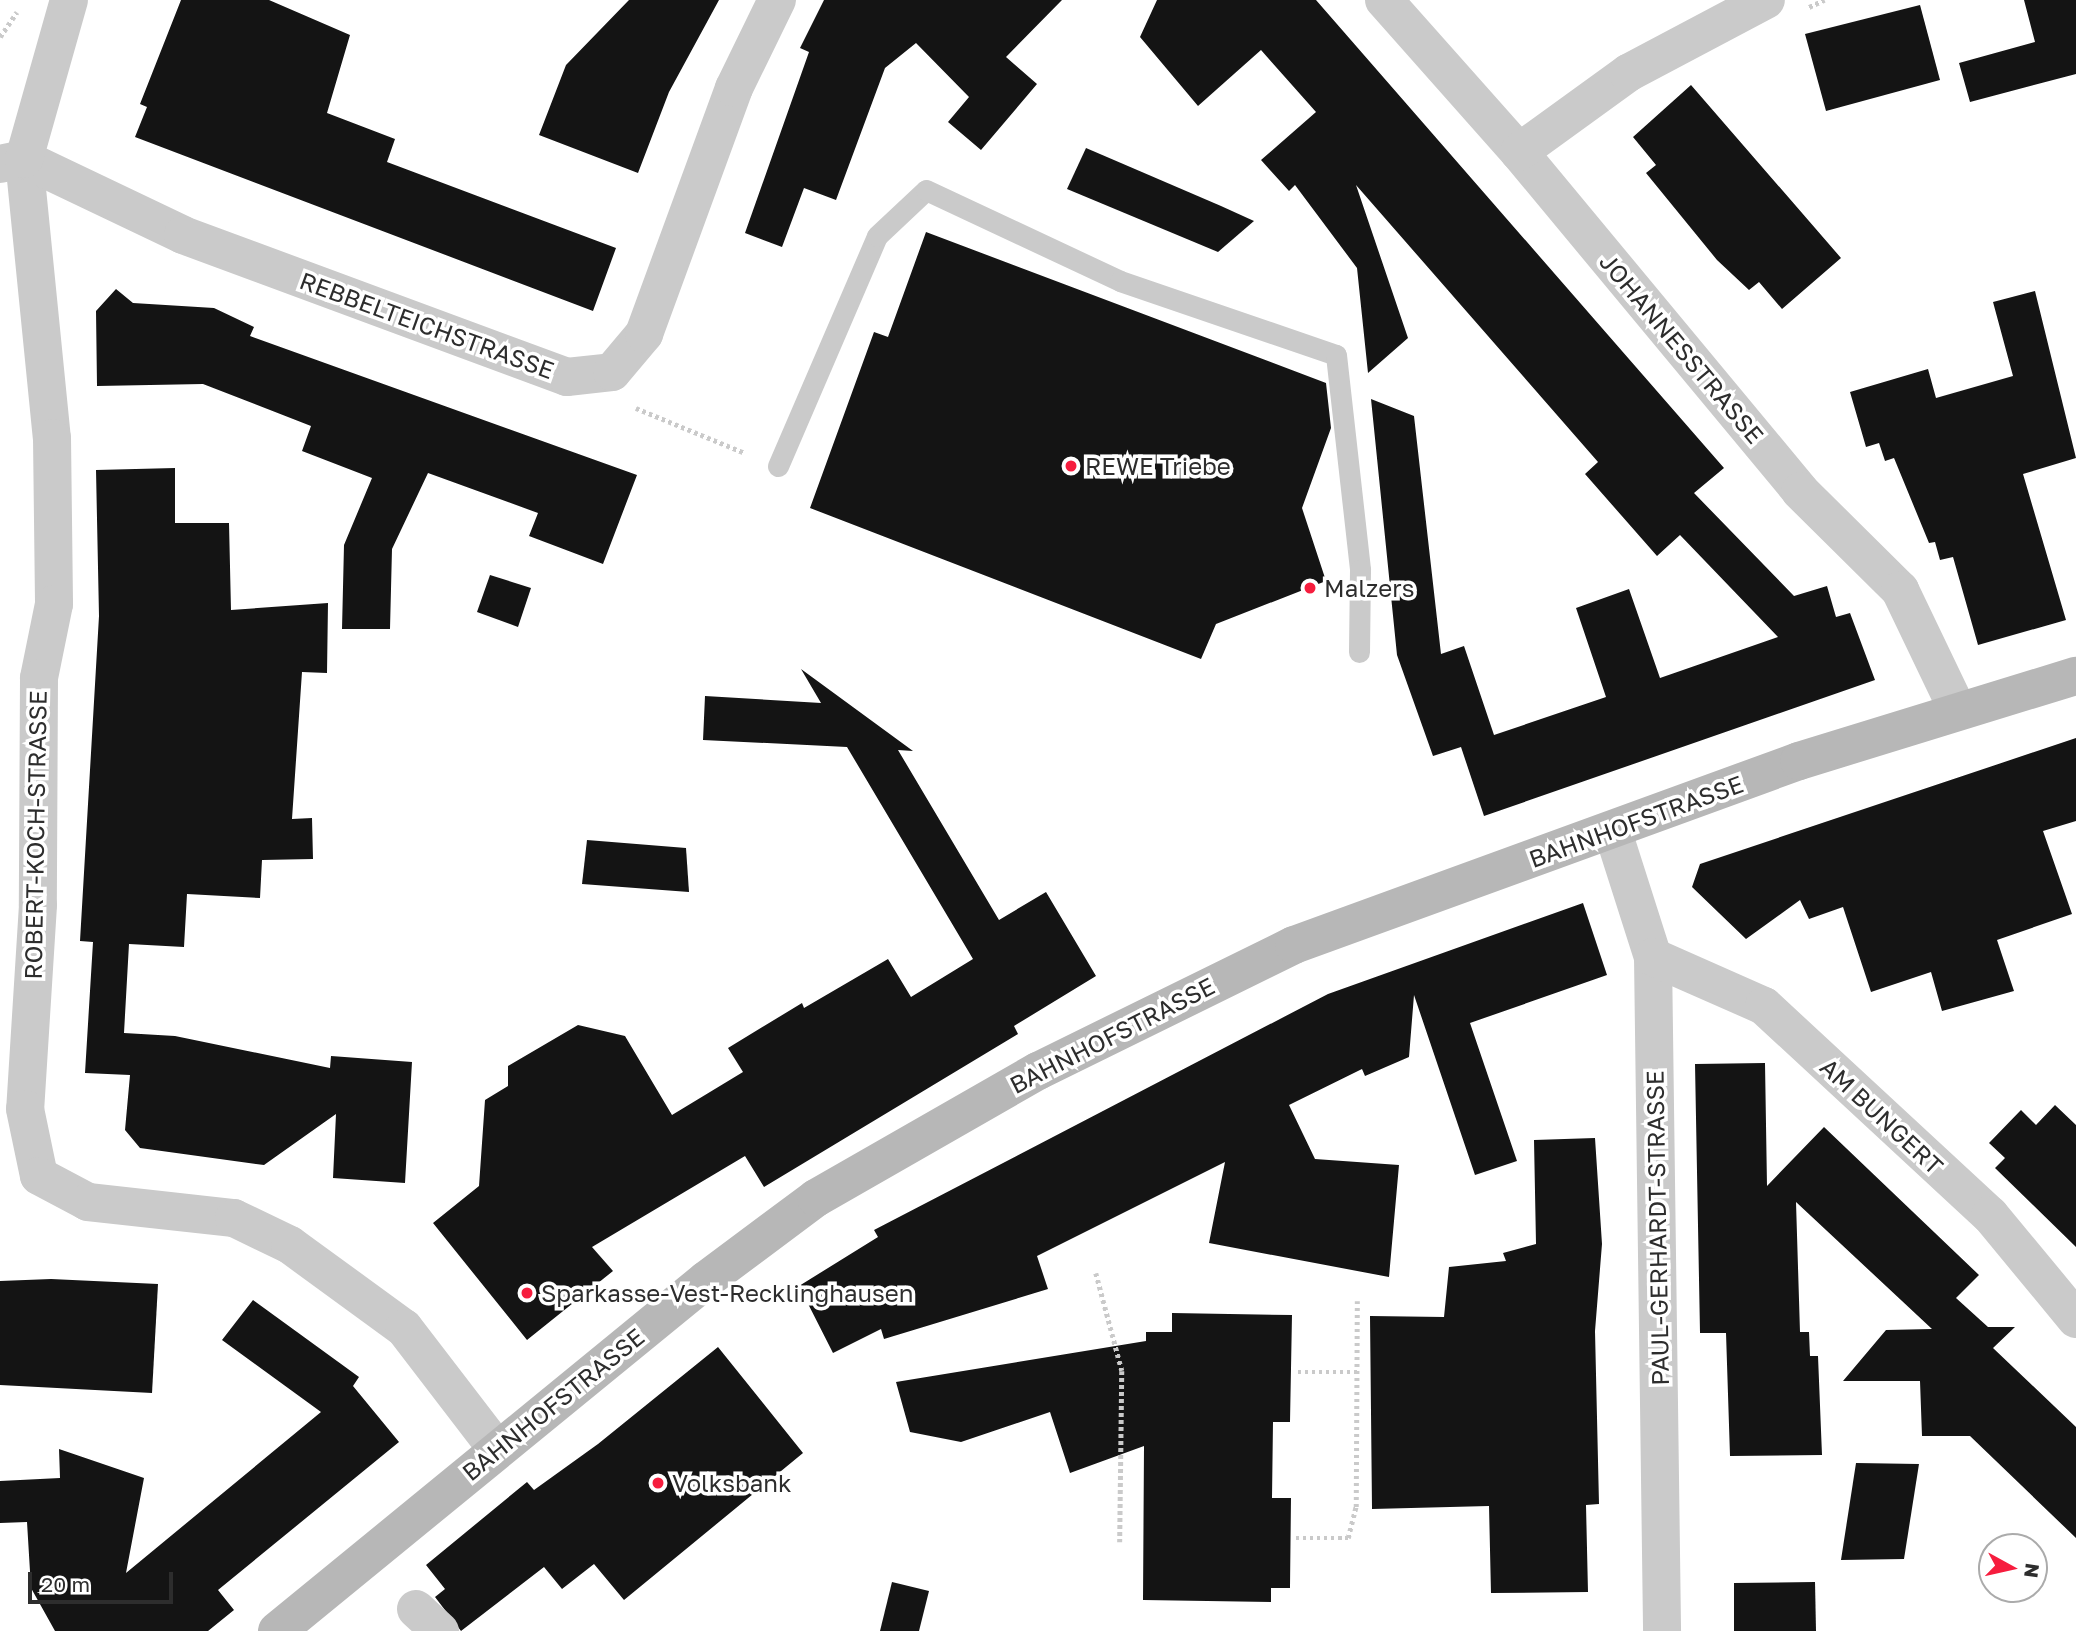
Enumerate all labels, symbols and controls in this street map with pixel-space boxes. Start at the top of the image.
street label: JOHANNESSTRASSE [1594,247,1770,449]
street label: REBBELTEICHSTRASSE [296,266,558,384]
place label: REWE Triebe [1085,452,1231,480]
marker: REWE Triebe [1063,458,1079,474]
place label: Malzers [1324,574,1414,602]
marker: Malzers [1302,580,1318,596]
street label: ROBERT-KOCH-STRASSE [18,690,52,980]
street label: BAHNHOFSTRASSE [1525,769,1747,873]
street label: BAHNHOFSTRASSE [1005,971,1219,1099]
street label: AM BUNGERT [1815,1052,1949,1180]
street label: PAUL-GERHARDT-STRASSE [1640,1070,1674,1386]
place label: Sparkasse-Vest-Recklinghausen [541,1279,913,1307]
marker: Sparkasse-Vest-Recklinghausen [519,1285,535,1301]
street label: BAHNHOFSTRASSE [456,1322,650,1486]
place label: Volksbank [672,1469,792,1497]
marker: Volksbank [650,1475,666,1491]
north arrow [1978,1533,2048,1603]
scale bar [32,1558,177,1602]
text: N [2020,1562,2045,1579]
text: 20 m [41,1571,90,1597]

